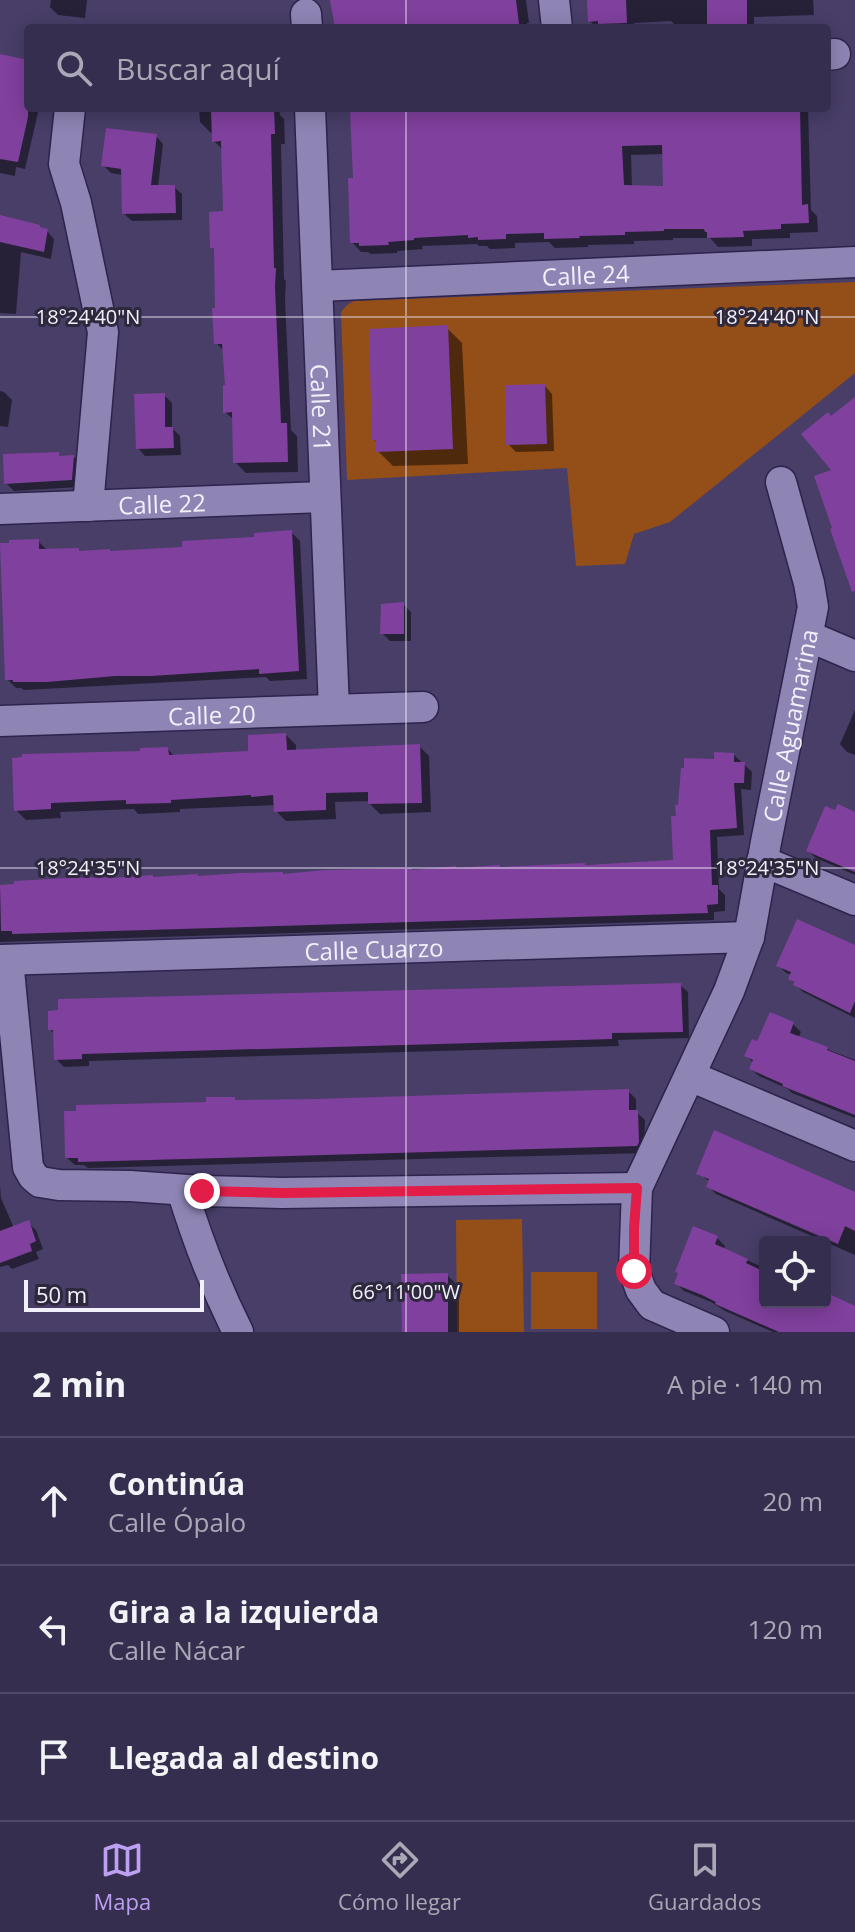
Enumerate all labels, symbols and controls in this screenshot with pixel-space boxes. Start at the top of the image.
search box [24,24,831,112]
icon: search [52,46,96,90]
text: Buscar aquí [116,48,280,89]
street label: Calle 24 [541,256,631,292]
text: 18°24'40"N [36,303,140,330]
text: 18°24'40"N [715,303,819,330]
street label: Calle 21 [304,363,340,452]
street label: Calle 22 [117,485,206,521]
street label: Calle Aguamarina [754,626,825,825]
street label: Calle 20 [167,696,256,732]
text: 18°24'35"N [36,854,140,881]
text: 18°24'35"N [715,854,819,881]
street label: Calle Cuarzo [304,930,444,967]
route end [184,1173,220,1209]
map controls [759,1236,831,1308]
button: locate [759,1236,831,1308]
route start [616,1253,652,1289]
scale bar [24,1276,204,1312]
text: 66°11'00"W [352,1278,461,1305]
text: 50 m [36,1279,87,1309]
text: 2 min [32,1361,126,1407]
text: A pie · 140 m [667,1366,823,1402]
text: Continúa [108,1463,245,1504]
icon: ahead [32,1479,76,1523]
text: 20 m [762,1483,823,1519]
text: Calle Ópalo [108,1504,246,1540]
text: Gira a la izquierda [108,1591,380,1632]
icon: left [32,1607,76,1651]
text: 120 m [748,1611,823,1647]
text: Calle Nácar [108,1632,245,1668]
icon: arrive [32,1735,76,1779]
text: Llegada al destino [108,1737,379,1778]
tab: Mapa [93,1838,151,1916]
tab: Cómo llegar [338,1838,461,1916]
tab: Guardados [648,1838,762,1916]

